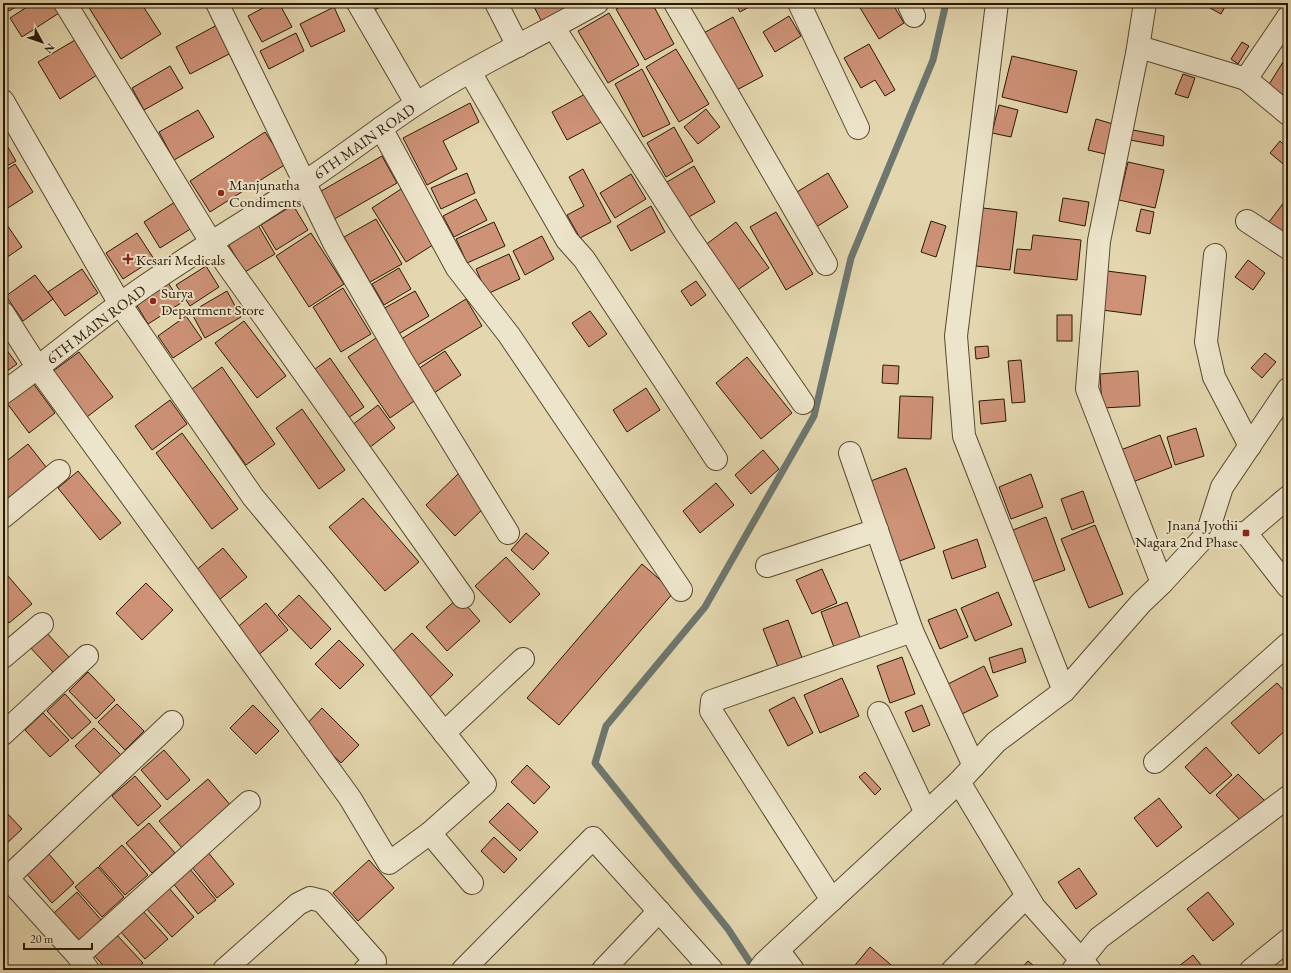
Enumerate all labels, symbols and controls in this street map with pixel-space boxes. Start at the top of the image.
north arrow [22,22,62,62]
text: N [41,41,58,56]
street label: 6TH MAIN ROAD [310,99,418,183]
place label: Manjunatha Condiments [229,175,301,211]
marker: Manjunatha Condiments [216,188,226,198]
place label: Kesari Medicals [136,250,225,269]
marker: Kesari Medicals [123,254,133,264]
street label: 6TH MAIN ROAD [43,280,149,368]
place label: Surya Department Store [161,283,265,319]
marker: Surya Department Store [148,296,158,306]
place label: Jnana Jyothi Nagara 2nd Phase [1135,515,1238,551]
marker: Jnana Jyothi Nagara 2nd Phase [1241,528,1251,538]
scale bar [24,925,92,951]
text: 20 m [30,931,54,947]

